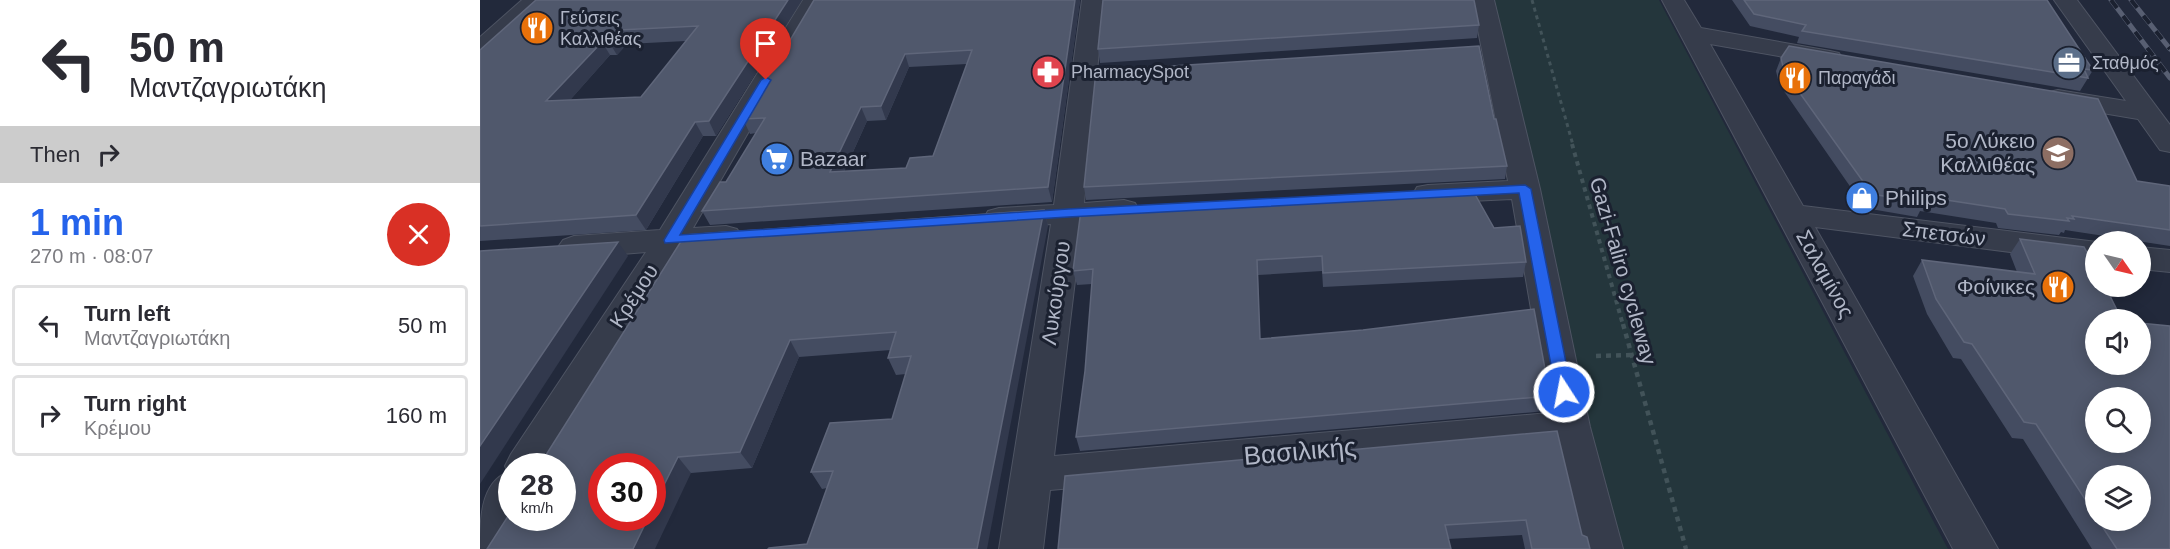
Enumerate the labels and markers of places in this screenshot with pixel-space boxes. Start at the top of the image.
place label: Γεύσεις Καλλιθέας [560,8,642,49]
restaurant icon: Γεύσεις Καλλιθέας [519,10,555,46]
pin [740,18,791,80]
office icon: Σταθμός [2051,45,2087,81]
place label: Σταθμός [2092,53,2159,73]
pharmacy icon: PharmacySpot [1030,54,1066,90]
restaurant icon: Παραγάδι [1777,60,1813,96]
place label: PharmacySpot [1071,62,1189,82]
place label: Παραγάδι [1818,68,1895,88]
place label: 5ο Λύκειο Καλλιθέας [1940,129,2035,176]
school or university icon: 5ο Λύκειο Καλλιθέας [2040,135,2076,171]
supermarket icon: Bazaar [759,141,795,177]
place label: Bazaar [800,147,867,170]
shop icon: Philips [1844,180,1880,216]
place label: Philips [1885,186,1947,209]
restaurant icon: Φοίνικες [2040,269,2076,305]
place label: Φοίνικες [1957,275,2035,298]

